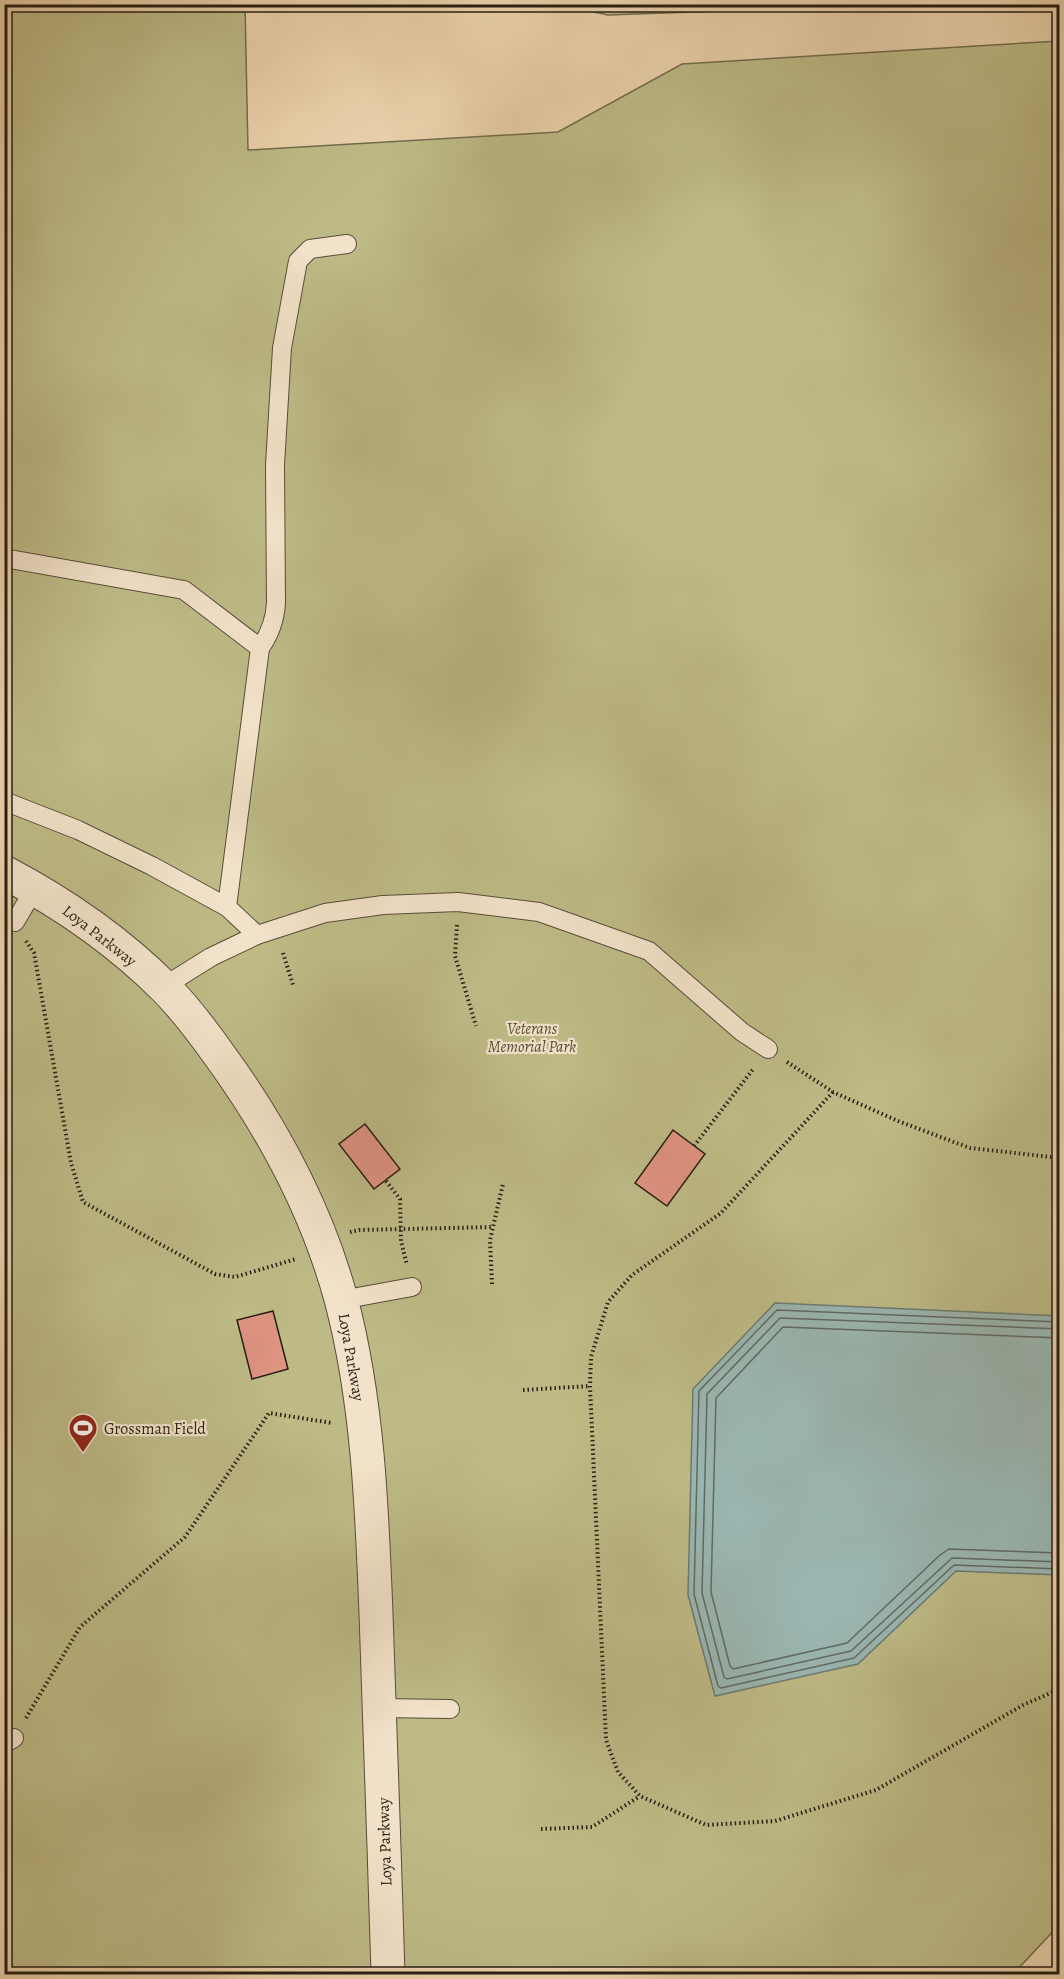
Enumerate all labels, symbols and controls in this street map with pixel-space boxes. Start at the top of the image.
street label: Loya Parkway [58,900,142,972]
park label: Veterans Memorial Park [488,1018,576,1058]
street label: Loya Parkway [332,1312,370,1404]
sports icon: Grossman Field [67,1412,99,1454]
place label: Grossman Field [104,1418,206,1440]
street label: Loya Parkway [372,1796,398,1887]

